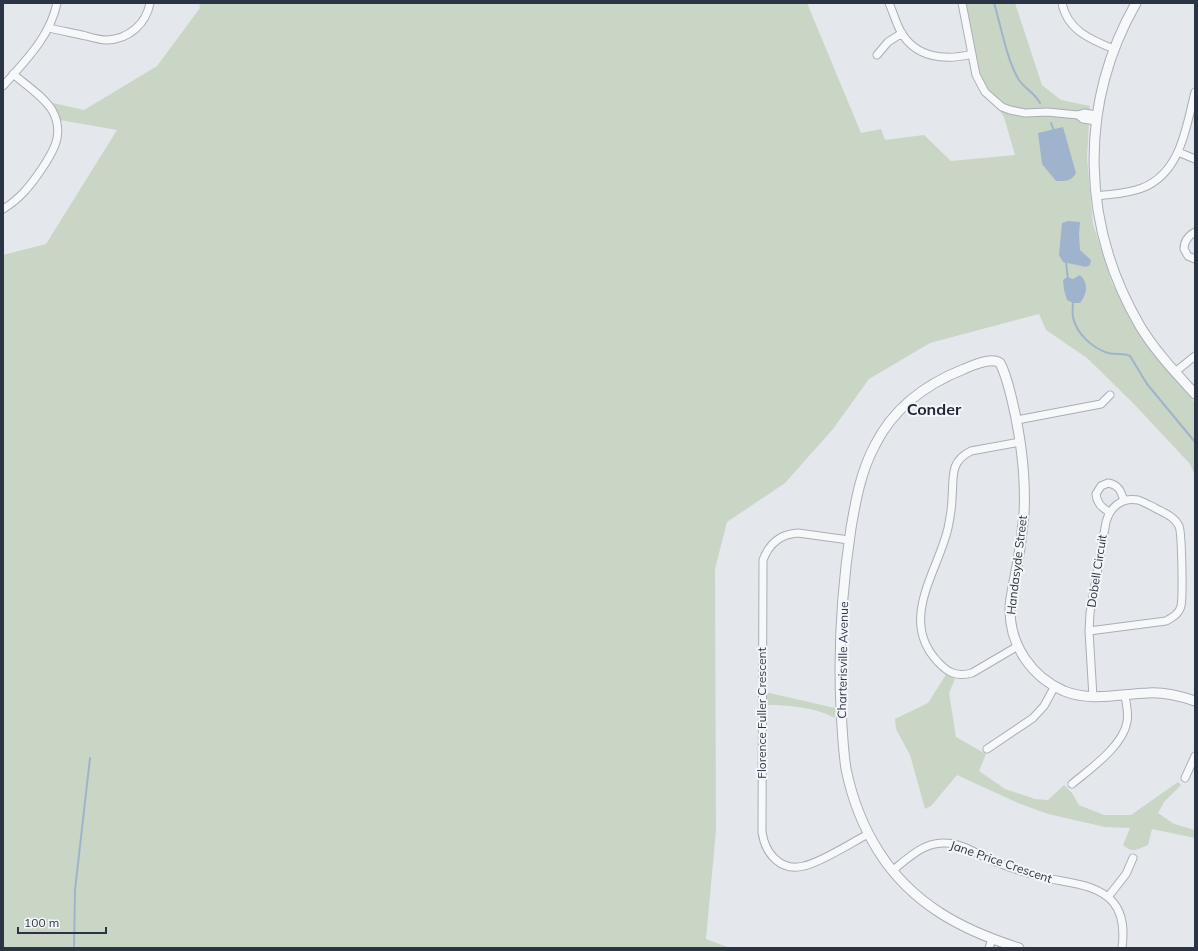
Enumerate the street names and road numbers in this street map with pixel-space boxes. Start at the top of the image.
street label: Handasyde Street [1003,514,1030,615]
street label: Dobell Circuit [1083,533,1110,608]
street label: Charterisville Avenue [834,601,851,719]
street label: Florence Fuller Crescent [754,647,769,779]
street label: Jane Price Crescent [948,837,1054,886]

